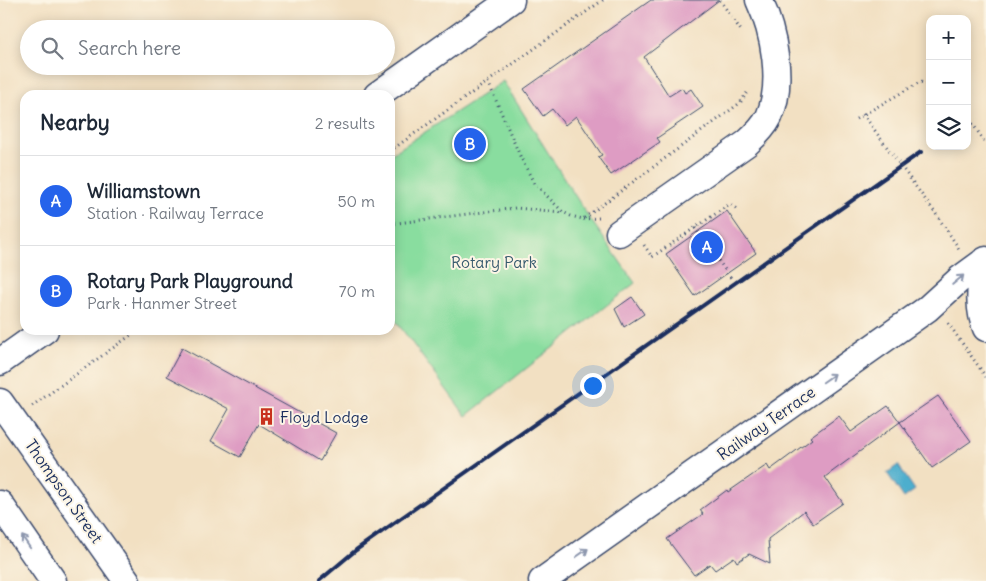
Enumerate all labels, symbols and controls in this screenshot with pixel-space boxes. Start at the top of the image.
map controls [926,15,971,150]
button: + [926,15,971,60]
search box [20,20,395,75]
icon: search [38,34,66,62]
text: Search here [78,36,181,60]
button: − [926,60,971,105]
button: layers [926,105,971,150]
text: Nearby [40,109,110,136]
text: 2 results [315,113,375,133]
pin: B [454,125,486,163]
text: Williamstown [87,179,200,203]
text: A [51,191,61,211]
text: 50 m [337,191,375,211]
text: Station · Railway Terrace [87,203,264,223]
pin: A [691,228,723,266]
park label: Rotary Park [451,252,537,272]
text: Rotary Park Playground [87,269,293,293]
one-way arrow [952,275,965,286]
text: B [51,281,61,301]
text: 70 m [339,281,375,301]
text: Park · Hanmer Street [87,293,237,313]
your location [580,373,606,399]
one-way arrow [822,373,836,383]
street label: Railway Terrace [713,382,819,464]
building icon: Floyd Lodge [256,407,276,427]
place label: Floyd Lodge [280,407,368,427]
street label: Thompson Street [21,435,107,547]
one-way arrow [21,535,31,549]
one-way arrow [575,548,589,558]

